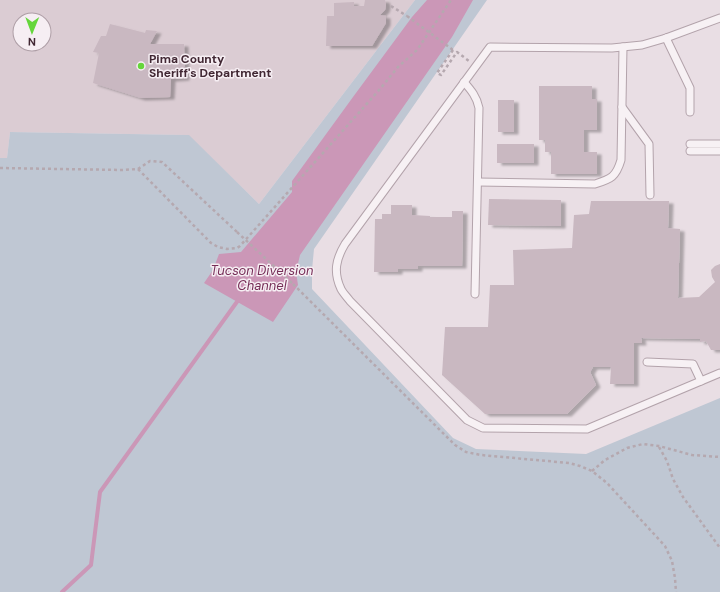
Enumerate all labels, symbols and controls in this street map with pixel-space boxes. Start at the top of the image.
north arrow [12,12,52,52]
text: N [28,35,36,49]
place label: Pima County Sheriff's Department [149,51,271,81]
marker: Pima County Sheriff's Department [136,61,146,71]
water label: Tucson Diversion Channel [211,262,313,294]

